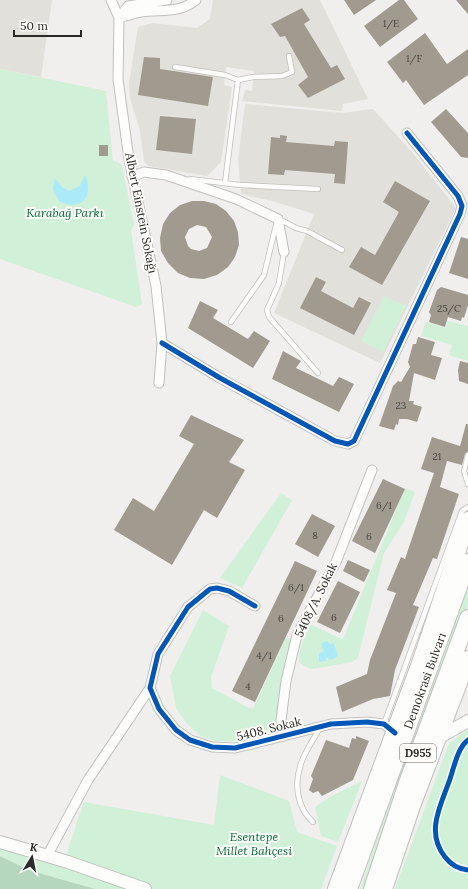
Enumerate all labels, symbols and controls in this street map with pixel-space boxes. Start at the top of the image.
scale bar [14,12,81,38]
house number: 1/E [383,17,399,30]
text: 50 m [20,18,48,33]
house number: 1/F [406,52,422,65]
street label: Albert Einstein Sokağı [122,150,161,275]
park label: Karabağ Parkı [26,205,104,220]
house number: 25/C [437,302,461,315]
house number: 23 [396,399,407,412]
house number: 21 [432,450,442,463]
house number: 6/1 [376,499,392,512]
house number: 8 [312,529,318,542]
house number: 6 [366,530,372,543]
street label: 5408/A. Sokak [291,560,341,640]
house number: 6/1 [288,581,304,594]
house number: 6 [331,611,337,624]
house number: 6 [278,612,284,625]
street label: Demokrasi Bulvarı [400,631,449,731]
house number: 4/1 [256,649,272,662]
house number: 4 [245,680,251,693]
street label: 5408. Sokak [235,713,303,744]
road number: D955 [400,744,436,762]
park label: Esentepe Millet Bahçesi [216,829,292,858]
north arrow [12,837,52,877]
text: K [29,840,39,855]

